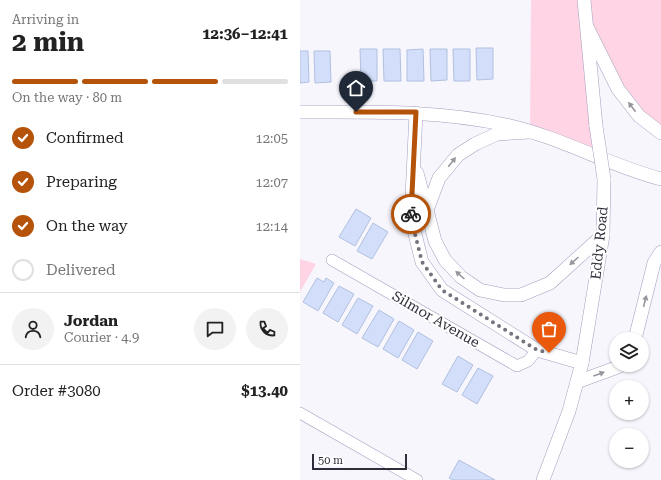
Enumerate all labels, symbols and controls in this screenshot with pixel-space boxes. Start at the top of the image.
text: Arriving in [12,12,79,27]
text: 12:36–12:41 [202,25,288,43]
text: 2 min [12,27,84,57]
pin [339,71,373,112]
icon: home [345,77,367,99]
text: On the way · 80 m [12,90,122,105]
one-way arrow [628,101,637,112]
icon: check [12,127,34,149]
text: Confirmed [46,129,124,147]
text: 12:05 [256,131,288,146]
one-way arrow [448,156,457,167]
icon: check [12,171,34,193]
text: Preparing [46,173,117,191]
text: 12:07 [256,175,288,190]
courier [391,194,431,234]
icon: bike [400,203,422,225]
street label: Eddy Road [587,206,611,280]
icon: check [12,215,34,237]
text: On the way [46,217,128,235]
text: 12:14 [256,219,288,234]
one-way arrow [569,256,579,266]
text: Delivered [46,261,116,279]
one-way arrow [455,270,465,280]
street label: Silmor Avenue [389,287,483,351]
one-way arrow [642,295,648,308]
button: person [12,308,54,350]
button: chat [194,308,236,350]
button: phone [246,308,288,350]
text: Jordan [64,312,118,330]
pin [532,312,566,353]
icon: bag [538,318,560,340]
text: Courier · 4.9 [64,330,139,345]
map controls [609,332,649,468]
button: layers [609,332,649,372]
one-way arrow [593,371,605,377]
button: + [609,380,649,420]
text: Order #3080 [12,382,101,400]
text: $13.40 [241,382,288,400]
button: − [609,428,649,468]
scale bar [312,452,407,471]
text: 50 m [318,454,343,467]

